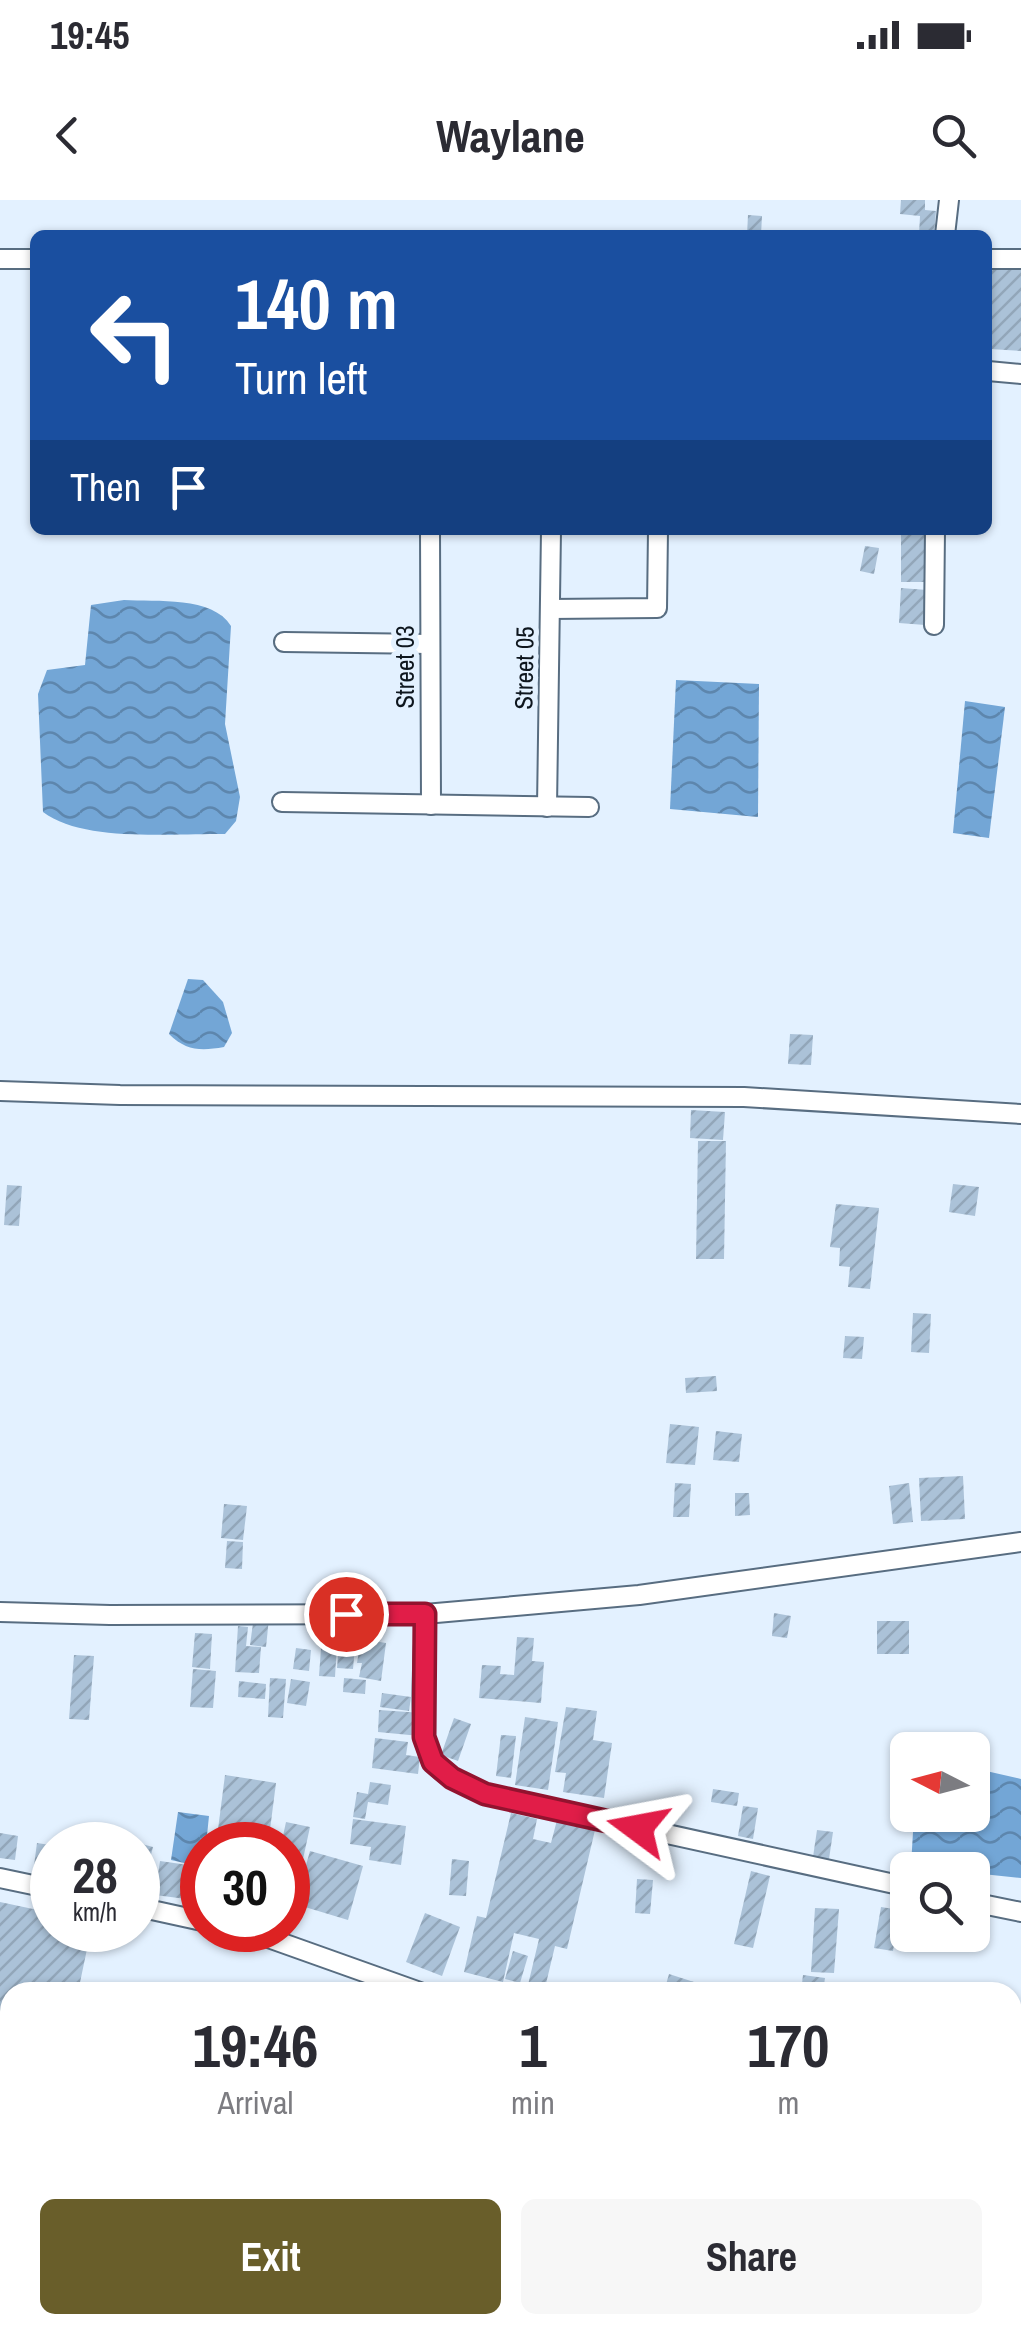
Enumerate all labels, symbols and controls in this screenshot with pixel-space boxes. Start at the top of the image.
text: 19:45 [50,10,130,61]
text: Waylane [436,105,585,166]
icon: back [40,108,95,163]
icon: search [926,108,981,163]
text: 140 m [235,257,398,351]
icon: left [70,270,200,400]
text: Turn left [235,347,367,408]
icon: arrive [161,460,216,515]
text: Then [70,462,141,513]
street label: Street 03 [388,625,422,709]
street label: Street 05 [506,626,542,710]
pin [304,1572,389,1657]
icon: arrive [319,1587,374,1642]
north arrow [890,1732,990,1832]
map controls [890,1732,990,1952]
position arrow [586,1776,690,1880]
speed limit sign: 30 [180,1822,310,1952]
text: 28 [72,1841,118,1909]
button: search [890,1852,990,1952]
text: km/h [73,1895,117,1929]
text: 19:46 [193,2005,318,2086]
text: 1 [519,2005,547,2086]
text: 170 [747,2005,829,2086]
text: Arrival [218,2081,293,2124]
text: min [511,2081,555,2124]
text: m [777,2081,799,2124]
button: Exit [40,2199,501,2314]
button: Share [521,2199,982,2314]

